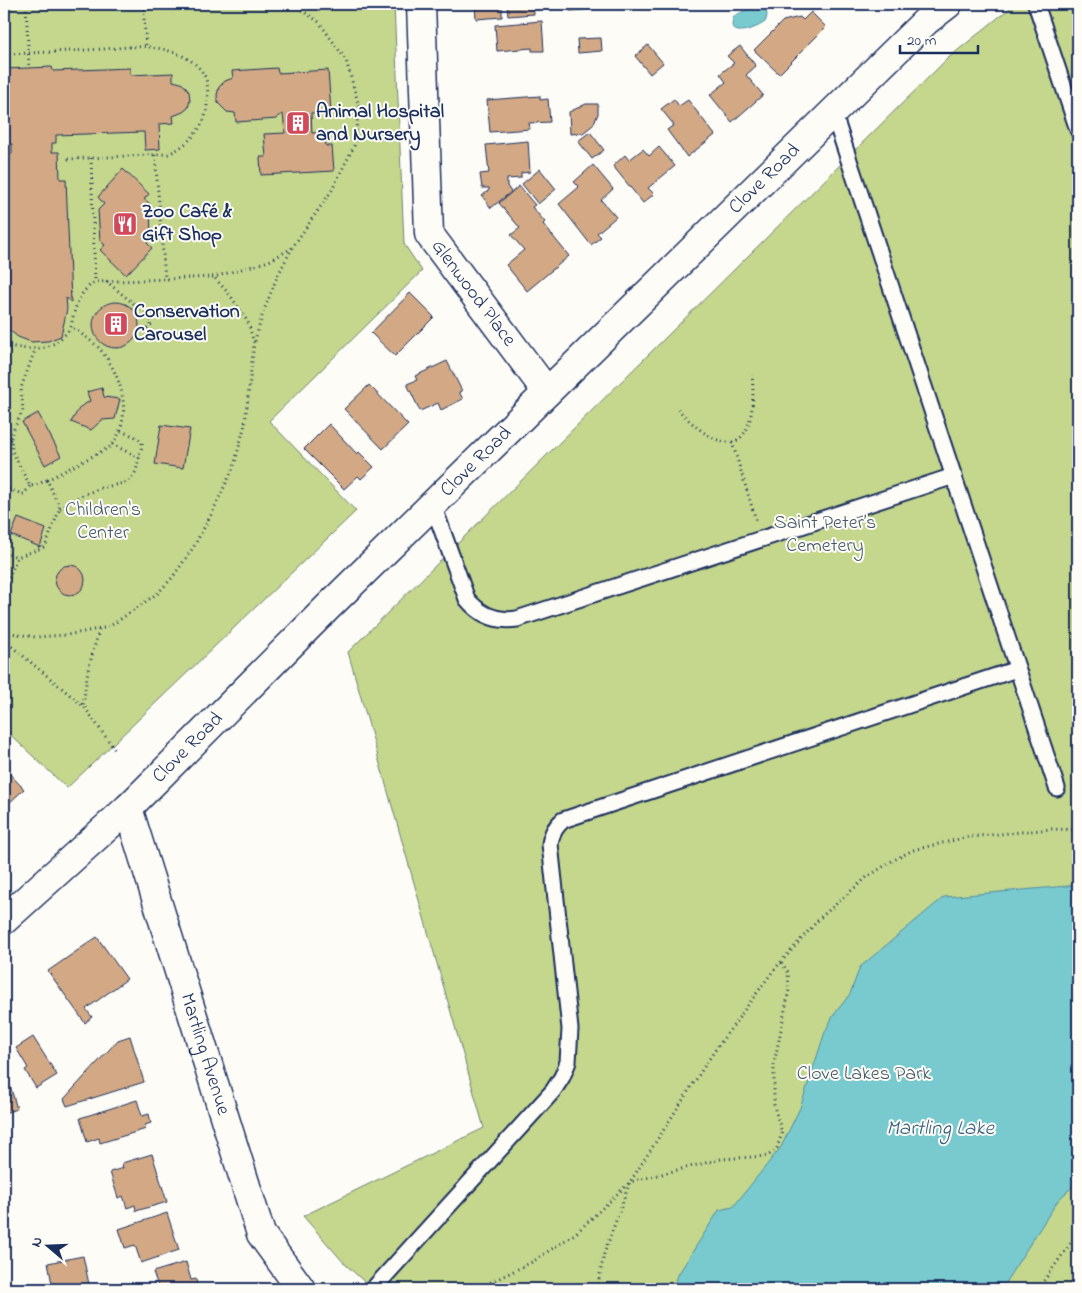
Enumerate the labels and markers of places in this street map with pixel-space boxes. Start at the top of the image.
place label: Animal Hospital and Nursery [316,98,444,151]
building icon: Animal Hospital and Nursery [285,110,311,136]
place label: Zoo Café & Gift Shop [142,198,233,250]
restaurant icon: Zoo Café & Gift Shop [112,211,138,237]
place label: Conservation Carousel [134,298,240,350]
building icon: Conservation Carousel [103,311,129,337]

